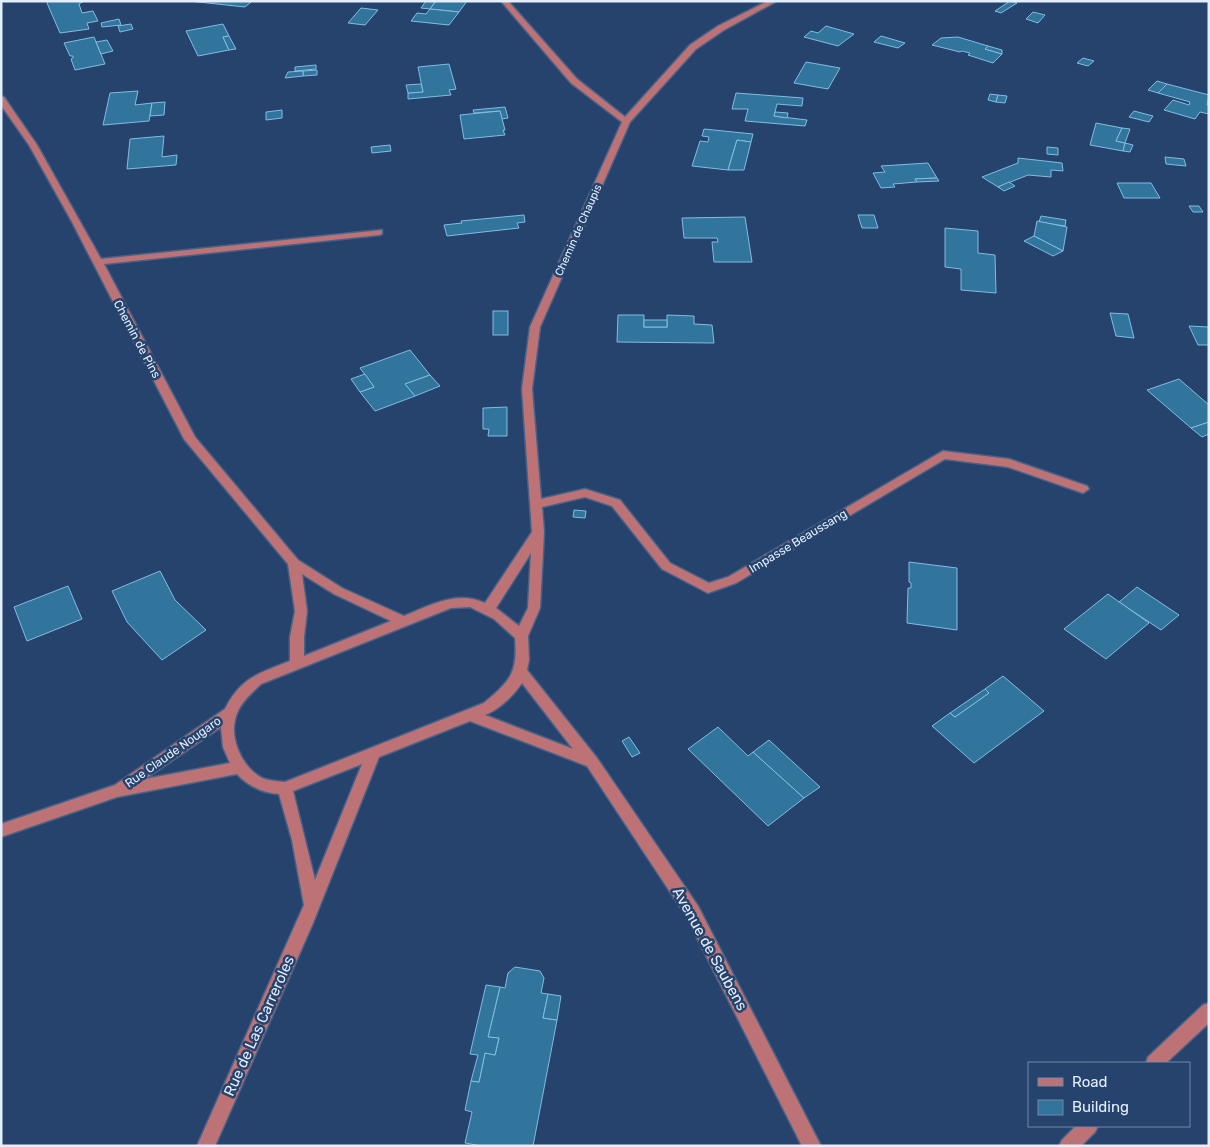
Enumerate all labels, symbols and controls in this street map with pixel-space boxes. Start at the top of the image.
street label: Chemin de Chaupis [552,182,605,278]
street label: Chemin de Pins [110,297,164,381]
street label: Impasse Beaussang [747,506,849,576]
street label: Rue Claude Nougaro [122,714,224,790]
street label: Avenue de Saubens [669,884,751,1014]
street label: Rue de Las Carreroles [220,953,298,1099]
legend [1028,1062,1190,1127]
text: Road [1072,1073,1108,1091]
text: Building [1072,1098,1129,1116]

